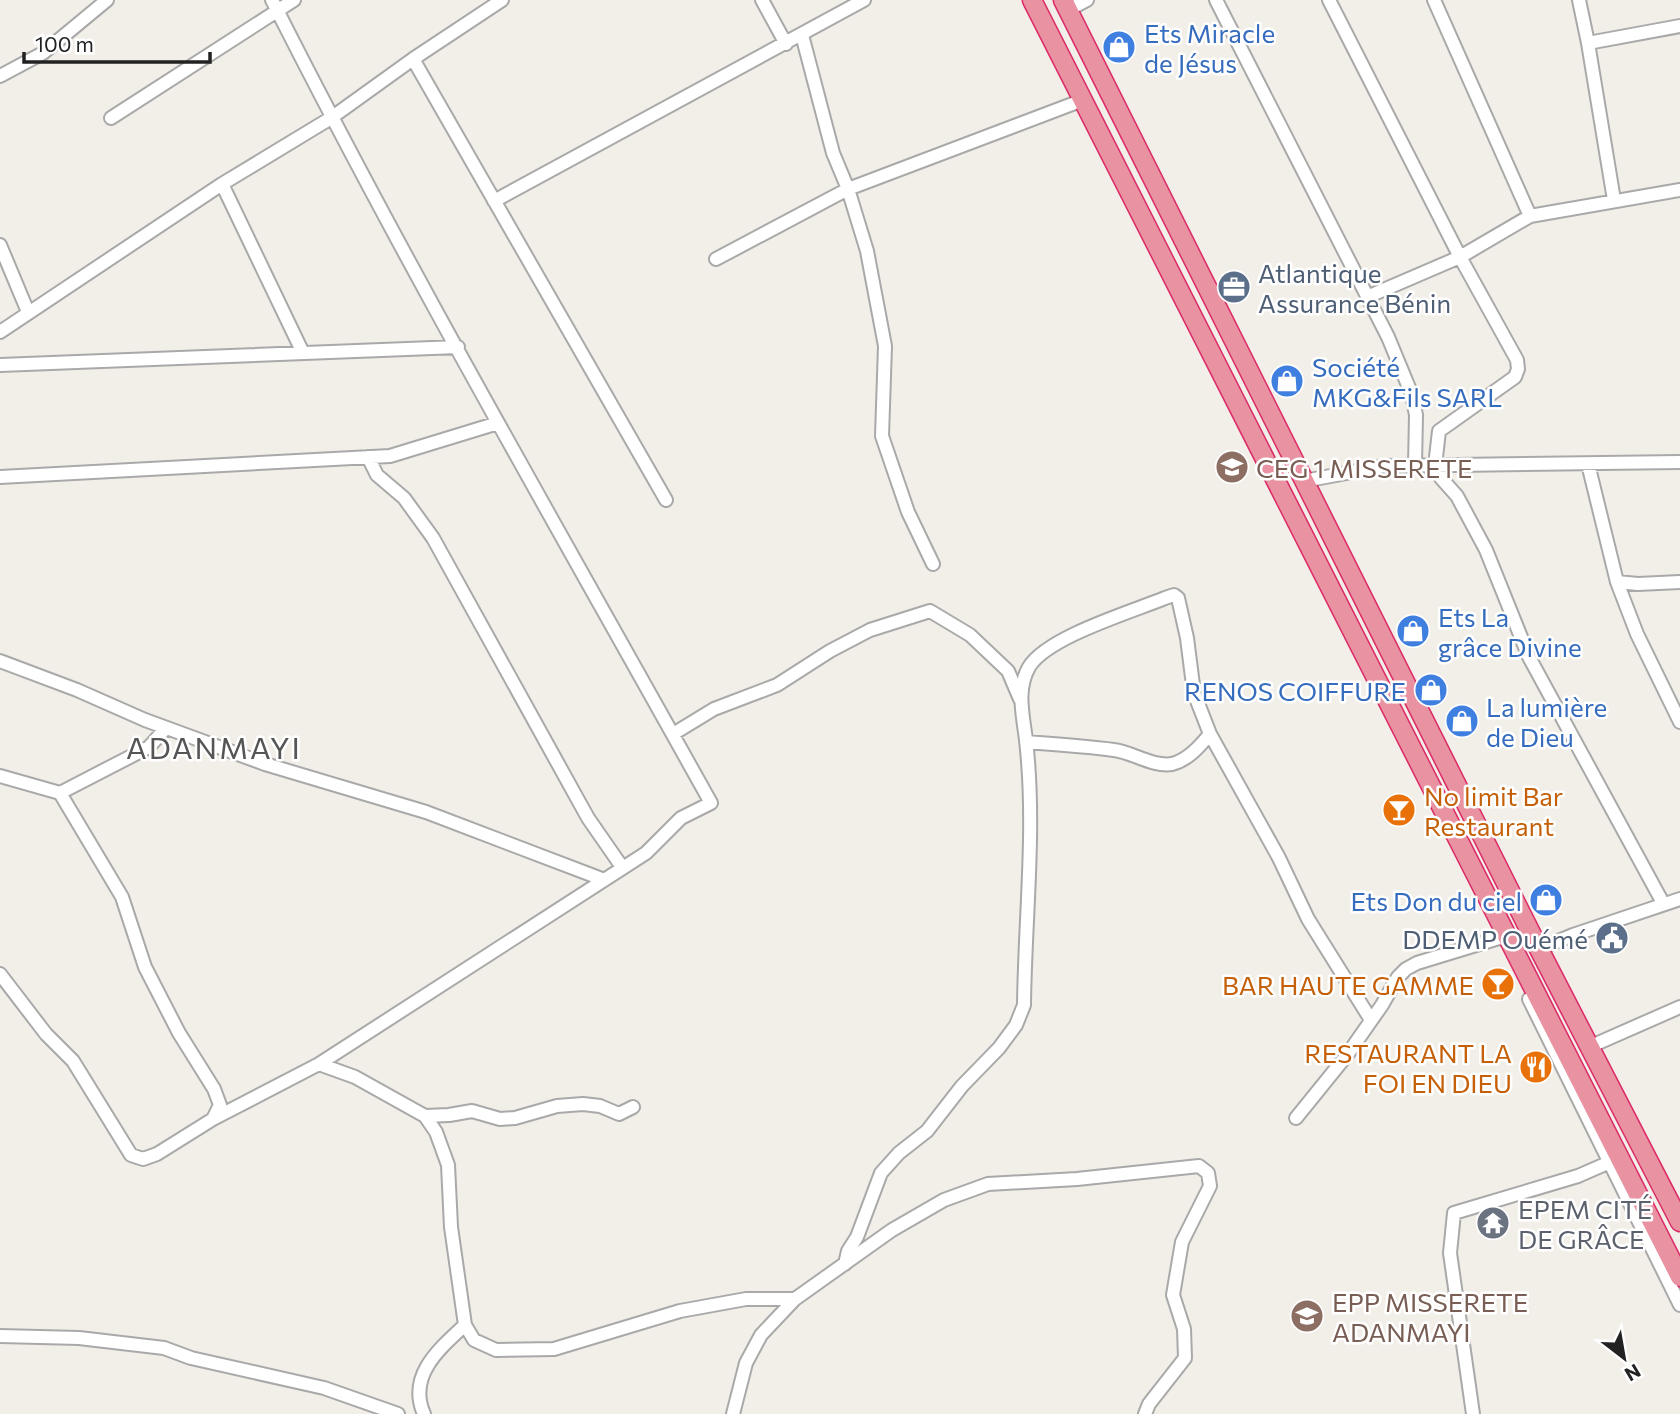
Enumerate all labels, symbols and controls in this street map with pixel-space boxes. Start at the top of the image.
place label: Ets Miracle de Jésus [1144,17,1275,78]
scale bar [24,21,210,65]
shop icon: Ets Miracle de Jésus [1100,28,1138,66]
text: 100 m [35,31,94,56]
place label: Atlantique Assurance Bénin [1258,257,1451,318]
office icon: Atlantique Assurance Bénin [1215,268,1253,306]
place label: Société MKG&Fils SARL [1312,351,1502,412]
shop icon: Société MKG&Fils SARL [1268,362,1306,400]
school or university icon: CEG 1 MISSERETE [1213,448,1251,486]
place label: CEG 1 MISSERETE [1256,452,1472,483]
place label: Ets La grâce Divine [1438,601,1582,662]
shop icon: Ets La grâce Divine [1394,612,1432,650]
shop icon: RENOS COIFFURE [1412,671,1450,709]
place label: RENOS COIFFURE [1184,675,1406,706]
place label: La lumière de Dieu [1486,691,1607,752]
shop icon: La lumière de Dieu [1443,702,1481,740]
district label: ADANMAYI [126,728,302,765]
place label: No limit Bar Restaurant [1424,780,1563,841]
bar icon: No limit Bar Restaurant [1380,791,1418,829]
shop icon: Ets Don du ciel [1527,881,1565,919]
place label: Ets Don du ciel [1350,885,1522,916]
public building icon: DDEMP Ouémé [1593,919,1631,957]
place label: DDEMP Ouémé [1402,923,1588,954]
bar icon: BAR HAUTE GAMME [1479,965,1517,1003]
place label: BAR HAUTE GAMME [1222,969,1474,1000]
place label: RESTAURANT LA FOI EN DIEU [1304,1037,1512,1098]
restaurant icon: RESTAURANT LA FOI EN DIEU [1517,1048,1555,1086]
place label: EPEM CITÉ DE GRÂCE [1518,1193,1652,1254]
temple icon: EPEM CITÉ DE GRÂCE [1474,1204,1512,1242]
place label: EPP MISSERETE ADANMAYI [1332,1286,1528,1347]
school or university icon: EPP MISSERETE ADANMAYI [1288,1297,1326,1335]
north arrow [1589,1323,1659,1393]
text: N [1621,1359,1645,1387]

